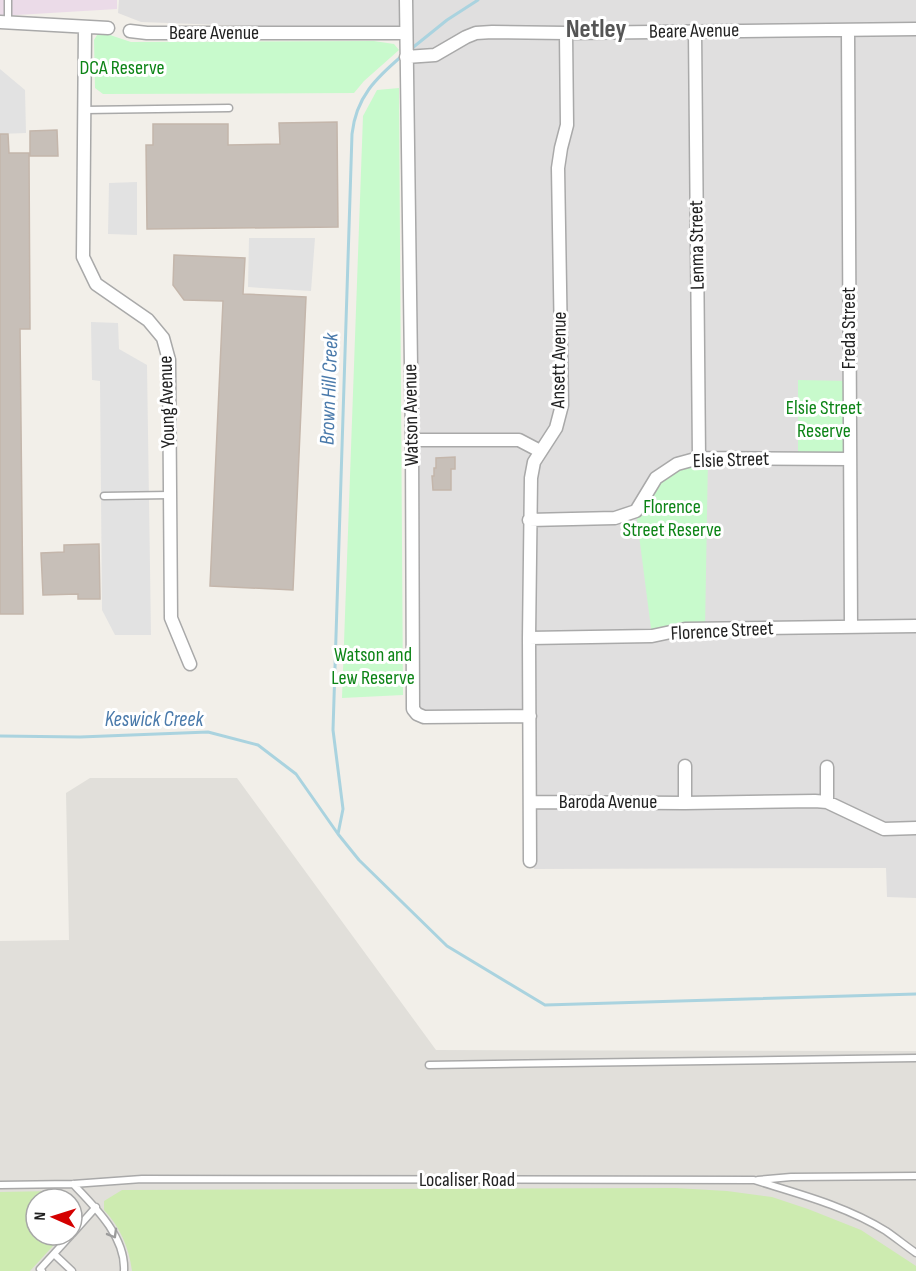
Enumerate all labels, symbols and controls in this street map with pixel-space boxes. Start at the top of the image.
district label: Netley [566,14,626,45]
street label: Beare Avenue [649,18,739,44]
street label: Beare Avenue [169,21,259,45]
park label: DCA Reserve [79,56,165,80]
street label: Lenma Street [684,200,710,290]
street label: Freda Street [837,287,861,369]
street label: Ansett Avenue [546,311,572,410]
water label: Brown Hill Creek [315,331,343,445]
street label: Young Avenue [153,355,181,449]
street label: Watson Avenue [398,364,424,466]
park label: Elsie Street Reserve [786,396,862,443]
street label: Elsie Street [692,447,770,473]
park label: Florence Street Reserve [622,495,722,542]
street label: Florence Street [670,616,774,646]
park label: Watson and Lew Reserve [331,643,415,690]
water label: Keswick Creek [105,707,205,732]
street label: Baroda Avenue [559,790,657,814]
street label: Localiser Road [419,1168,515,1192]
north arrow [24,1187,84,1247]
text: N [31,1212,50,1221]
one-way arrow [106,1228,118,1238]

